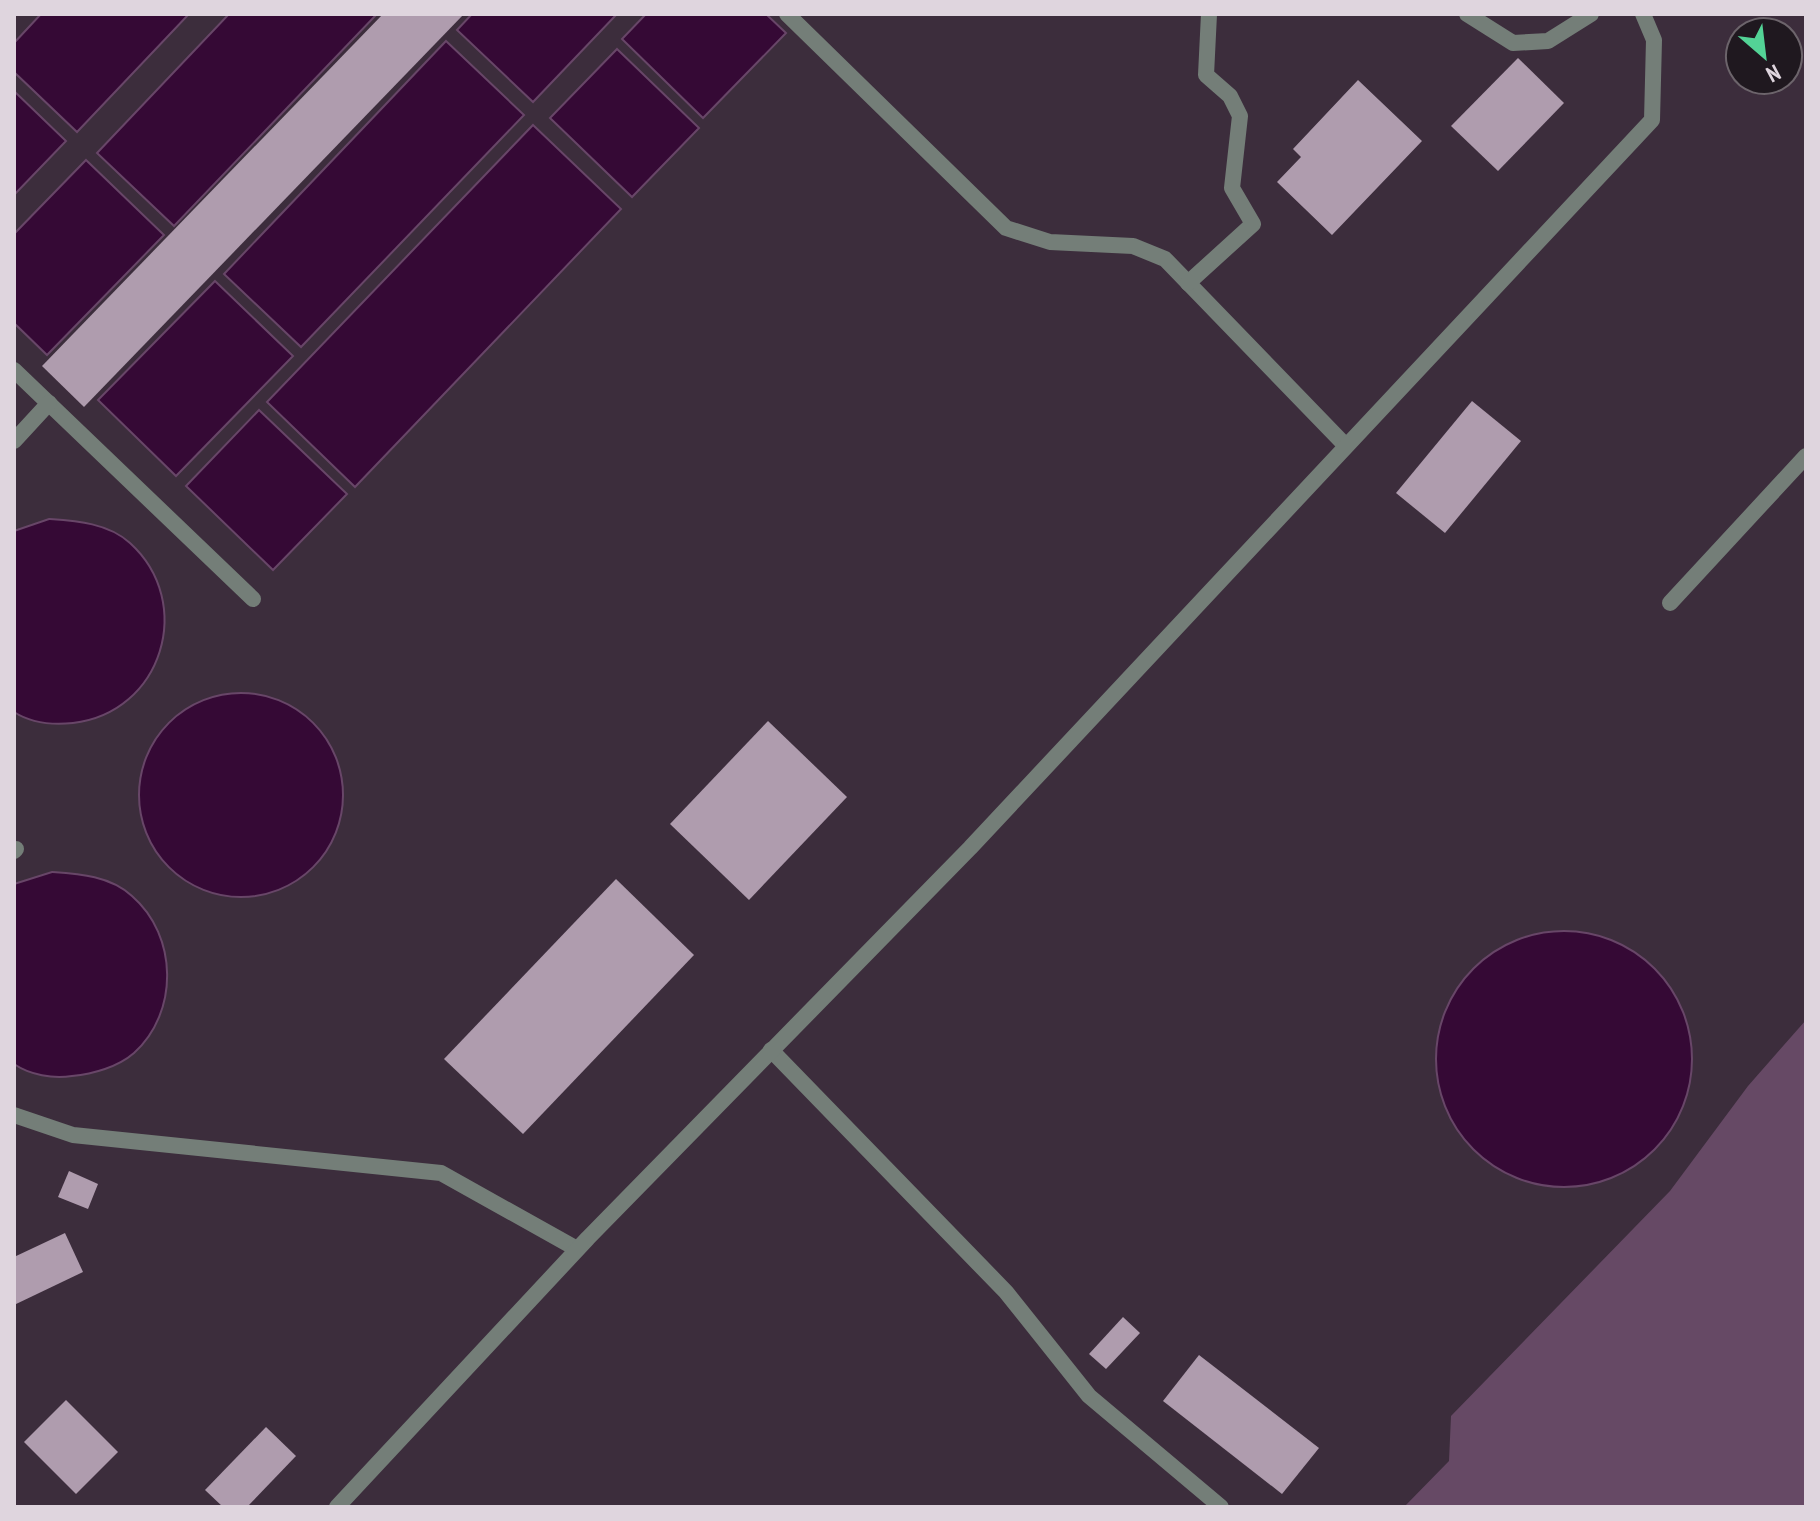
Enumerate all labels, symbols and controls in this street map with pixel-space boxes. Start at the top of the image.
north arrow [1724,16,1804,96]
text: N [1762,59,1785,89]

